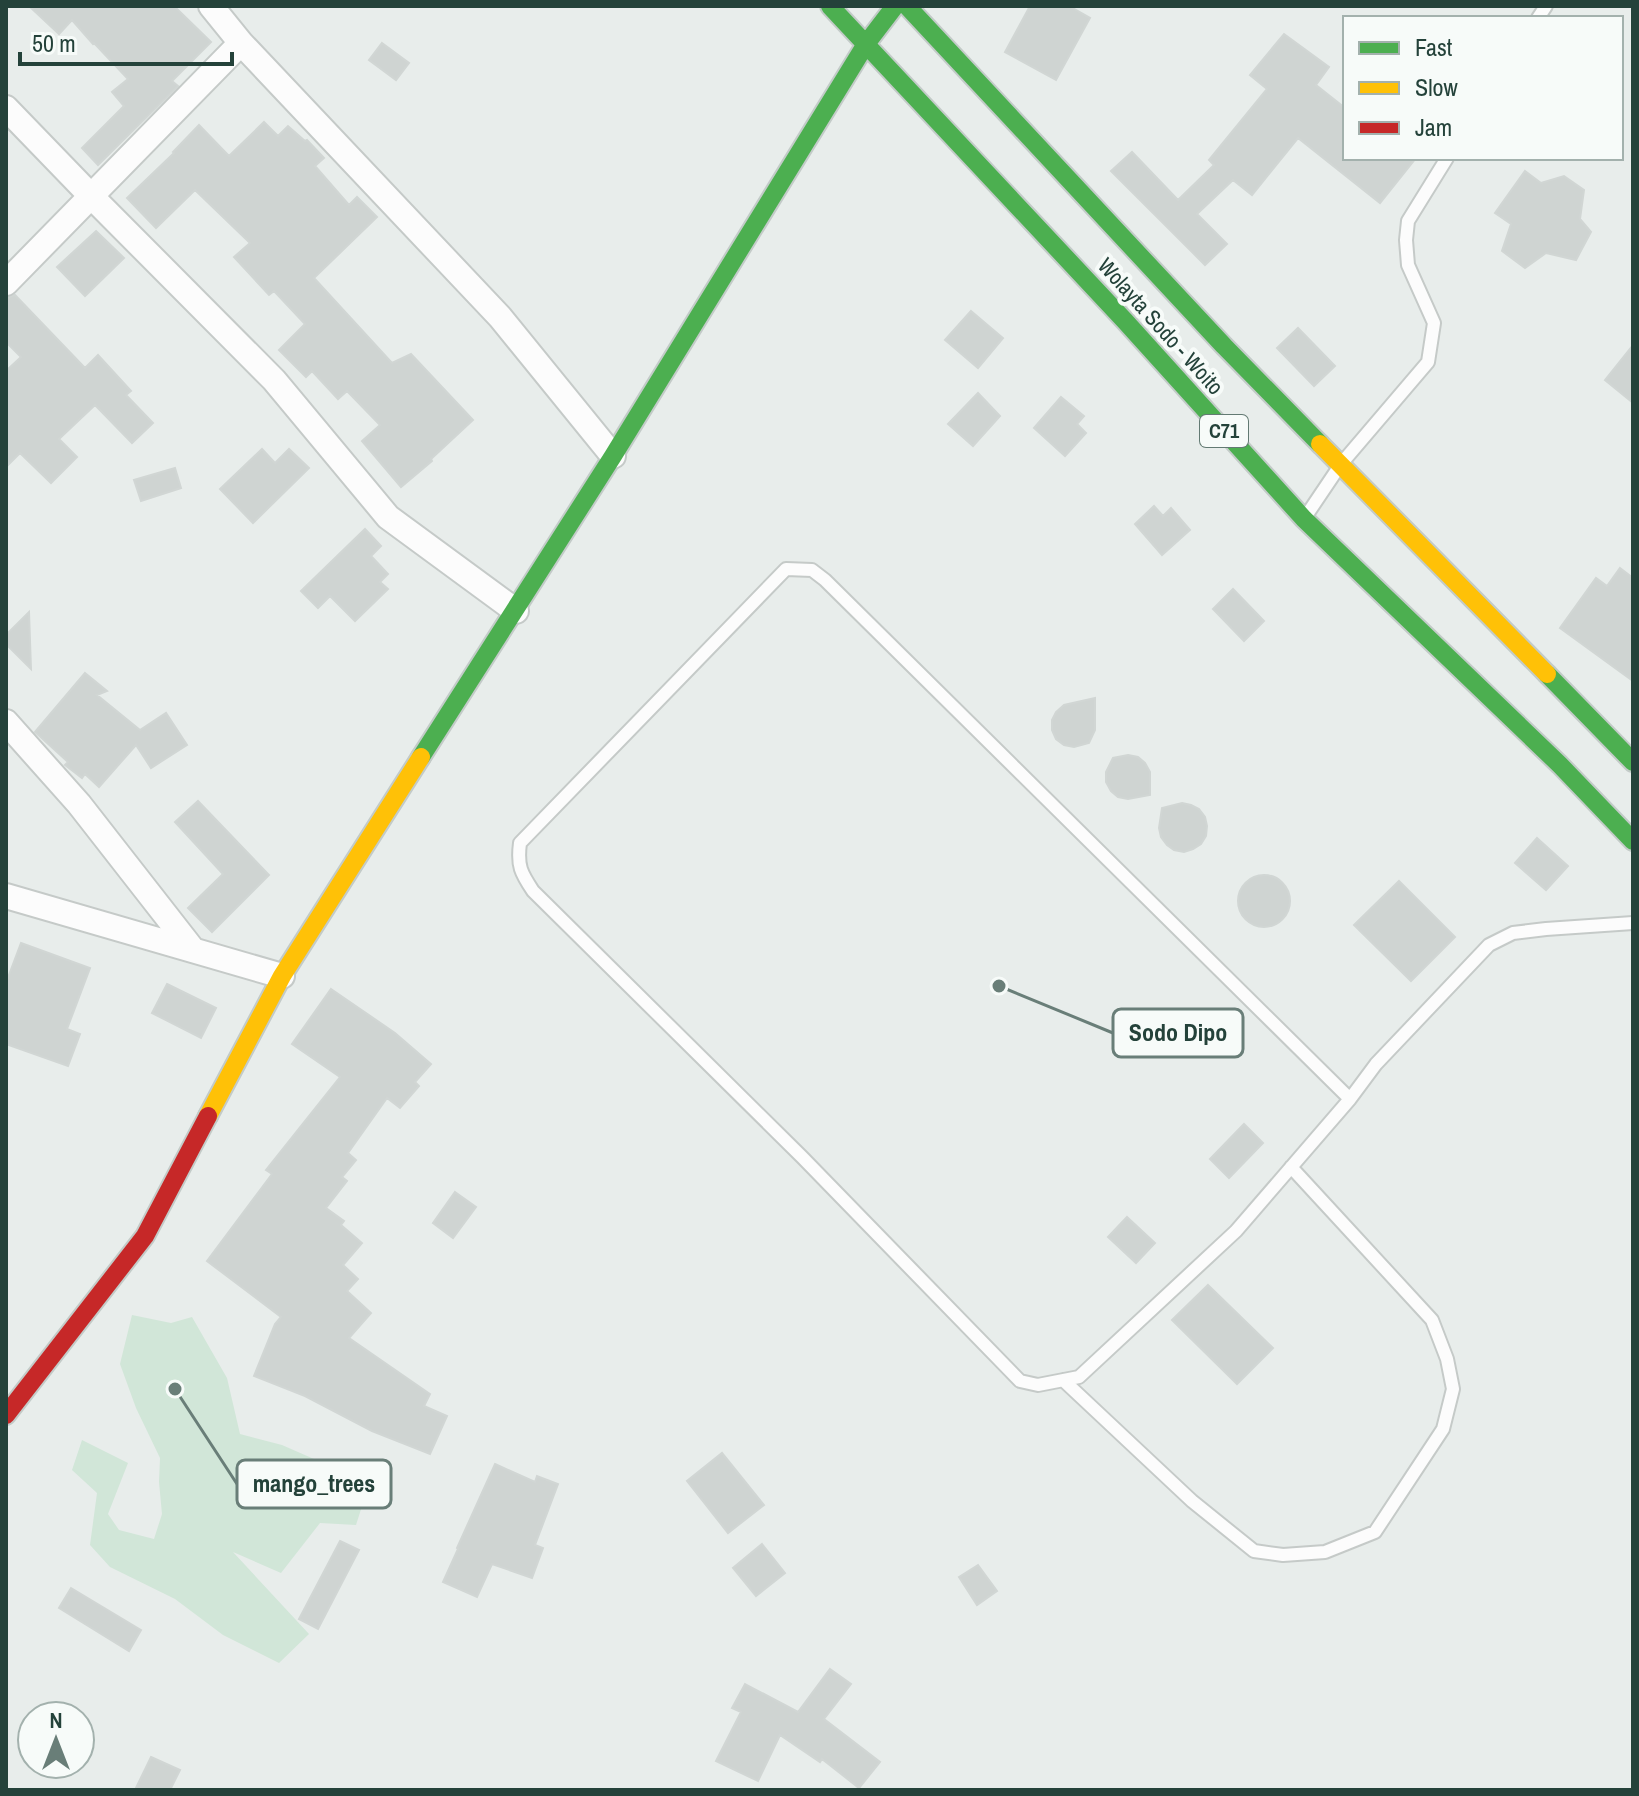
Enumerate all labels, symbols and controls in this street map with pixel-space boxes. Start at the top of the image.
scale bar [20,16,232,66]
legend [1343,16,1623,160]
text: 50 m [32,27,76,59]
text: Fast [1415,31,1453,63]
text: Slow [1415,71,1458,103]
text: Jam [1415,111,1452,143]
street label: Wolayta Sodo - Woito [1091,251,1231,401]
road number: C71 [1200,415,1248,447]
callout: Sodo Dipo [1113,1009,1243,1057]
text: Sodo Dipo [1129,1016,1227,1048]
callout: mango_trees [237,1460,391,1508]
text: mango_trees [253,1467,375,1499]
north arrow [16,1700,96,1780]
text: N [49,1705,63,1735]

